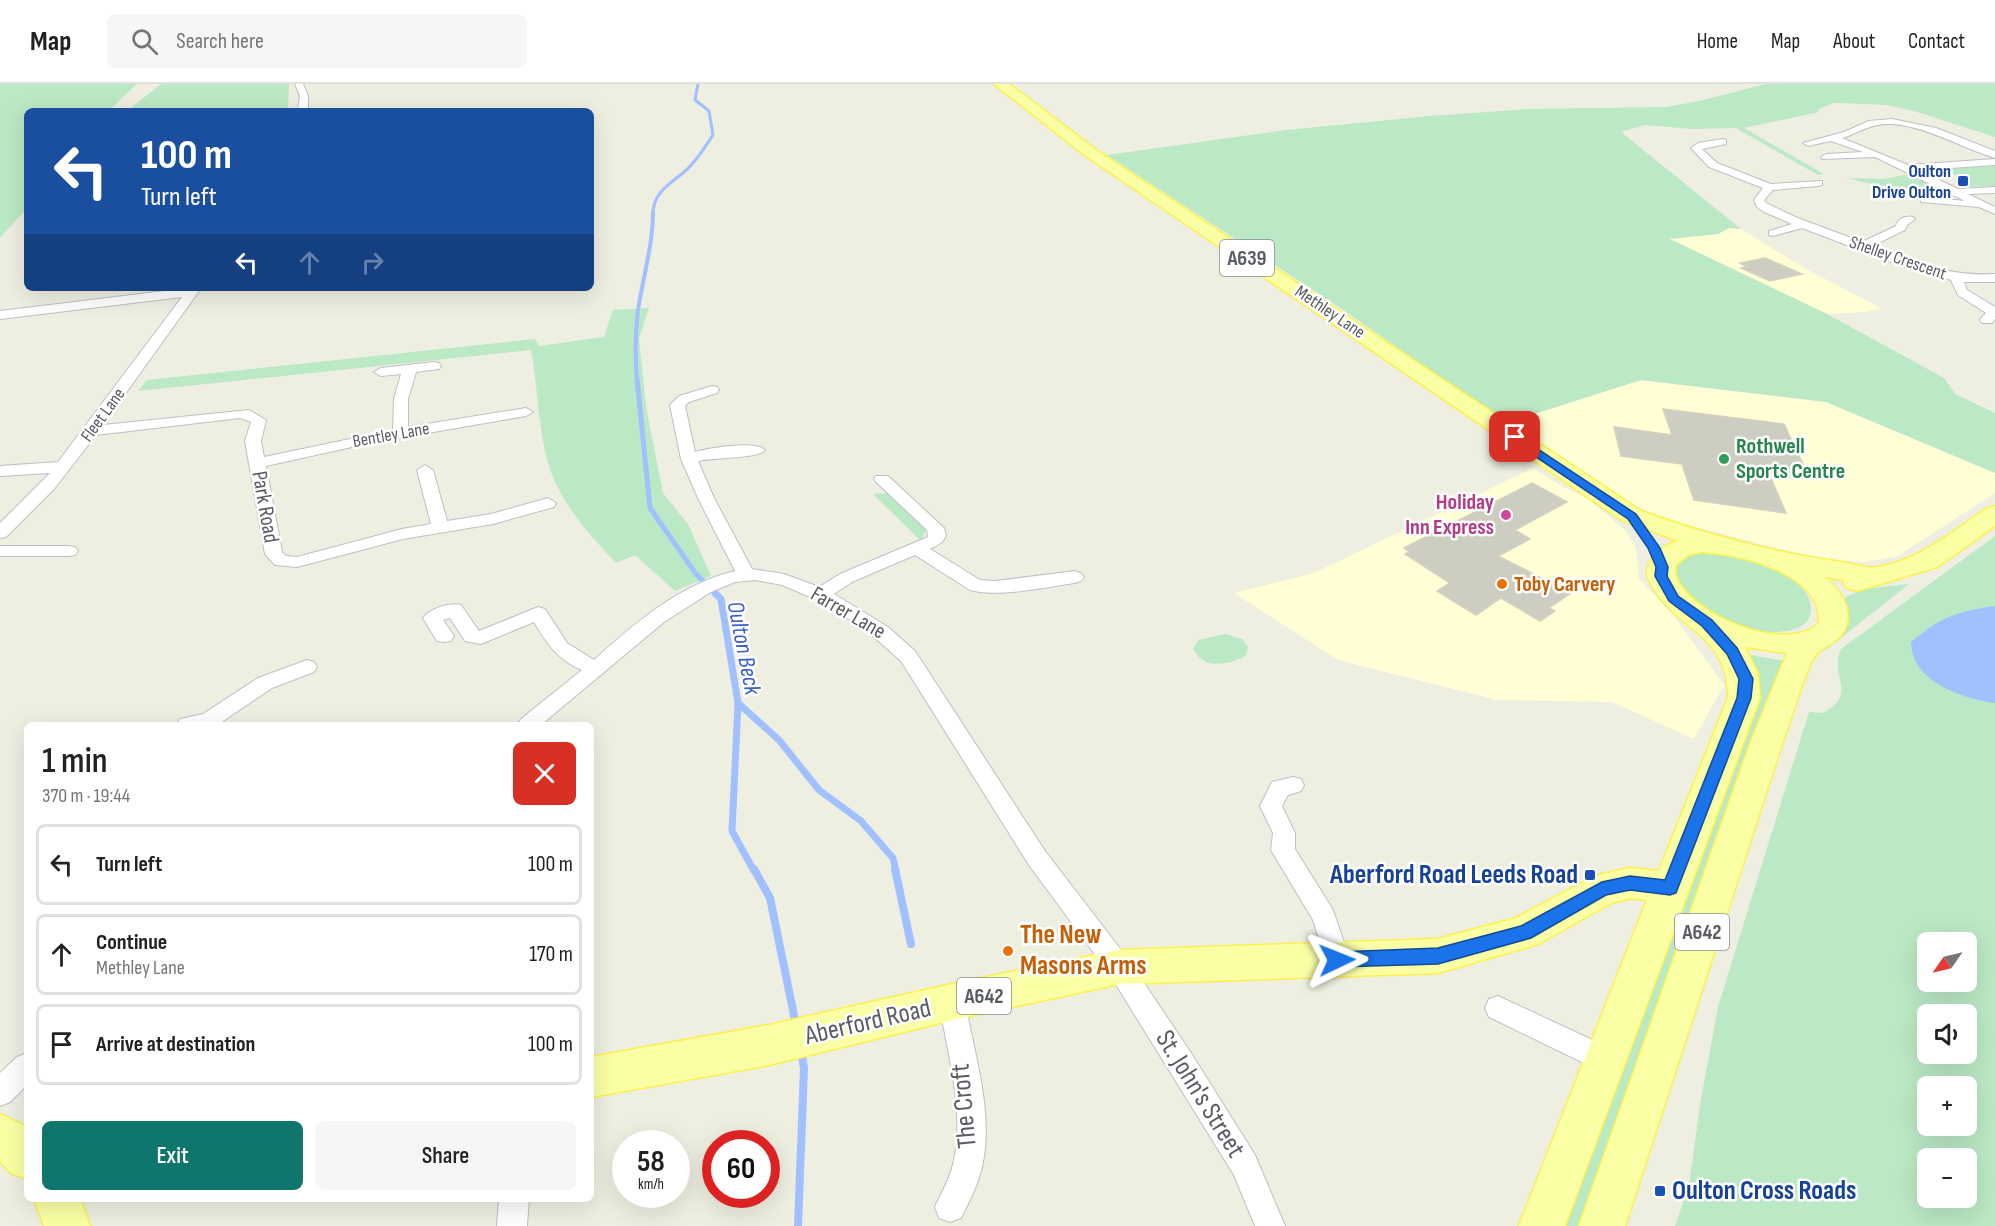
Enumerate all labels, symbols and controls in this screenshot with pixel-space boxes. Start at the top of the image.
search box [107,14,527,68]
text: Map [30,25,71,58]
icon: search [128,25,161,58]
text: Search here [176,28,264,55]
text: Home [1697,29,1738,54]
text: Map [1771,29,1800,54]
text: About [1833,29,1875,54]
text: Contact [1908,29,1965,54]
text: 100 m [141,130,232,181]
icon: left [42,132,120,210]
place label: Oulton Drive Oulton [1872,161,1951,203]
marker: Oulton Drive Oulton [1956,174,1970,188]
text: Turn left [141,181,217,213]
street label: Shelley Crescent [1847,232,1950,285]
road number: A639 [1220,240,1274,276]
icon: left [230,246,263,279]
icon: ahead [293,246,326,279]
icon: right [356,246,389,279]
street label: Methley Lane [1291,281,1369,343]
street label: Fleet Lane [76,384,130,446]
pin [1489,411,1540,462]
street label: Bentley Lane [351,418,431,452]
icon: arrive [1498,420,1531,453]
place label: Rothwell Sports Centre [1736,433,1845,485]
marker: Rothwell Sports Centre [1717,452,1731,466]
street label: Park Road [245,469,285,545]
place label: Holiday Inn Express [1405,489,1494,541]
marker: Holiday Inn Express [1499,508,1513,522]
place label: Toby Carvery [1514,571,1615,598]
marker: Toby Carvery [1495,577,1509,591]
street label: Farrer Lane [806,581,890,645]
water label: Oulton Beck [721,599,767,698]
text: 1 min [42,740,107,783]
button: close [513,742,576,805]
text: 370 m · 19:44 [42,784,130,808]
icon: left [45,848,78,881]
text: Turn left [96,851,162,878]
text: 100 m [528,851,573,878]
place label: Aberford Road Leeds Road [1329,859,1578,891]
marker: Aberford Road Leeds Road [1583,868,1597,882]
road number: A642 [1675,914,1729,950]
place label: The New Masons Arms [1020,919,1147,982]
position arrow [1305,928,1369,992]
text: Continue [96,929,167,956]
north arrow [1917,932,1977,992]
map controls [1917,932,1977,1208]
icon: ahead [45,938,78,971]
text: 170 m [529,941,573,968]
marker: The New Masons Arms [1001,944,1015,958]
text: Methley Lane [96,956,185,980]
road number: A642 [957,978,1011,1014]
street label: Aberford Road [801,992,934,1052]
button: sound [1917,1004,1977,1064]
street label: St. John's Street [1148,1025,1252,1163]
icon: arrive [45,1028,78,1061]
text: Arrive at destination [96,1031,255,1058]
text: 100 m [528,1031,573,1058]
street label: The Croft [944,1062,984,1150]
button: + [1917,1076,1977,1136]
button: Exit [42,1121,303,1190]
button: Share [315,1121,576,1190]
speed limit sign: 60 [702,1130,780,1208]
text: 58 [637,1144,665,1180]
button: − [1917,1148,1977,1208]
text: km/h [638,1175,664,1194]
place label: Oulton Cross Roads [1672,1175,1856,1207]
marker: Oulton Cross Roads [1653,1184,1667,1198]

